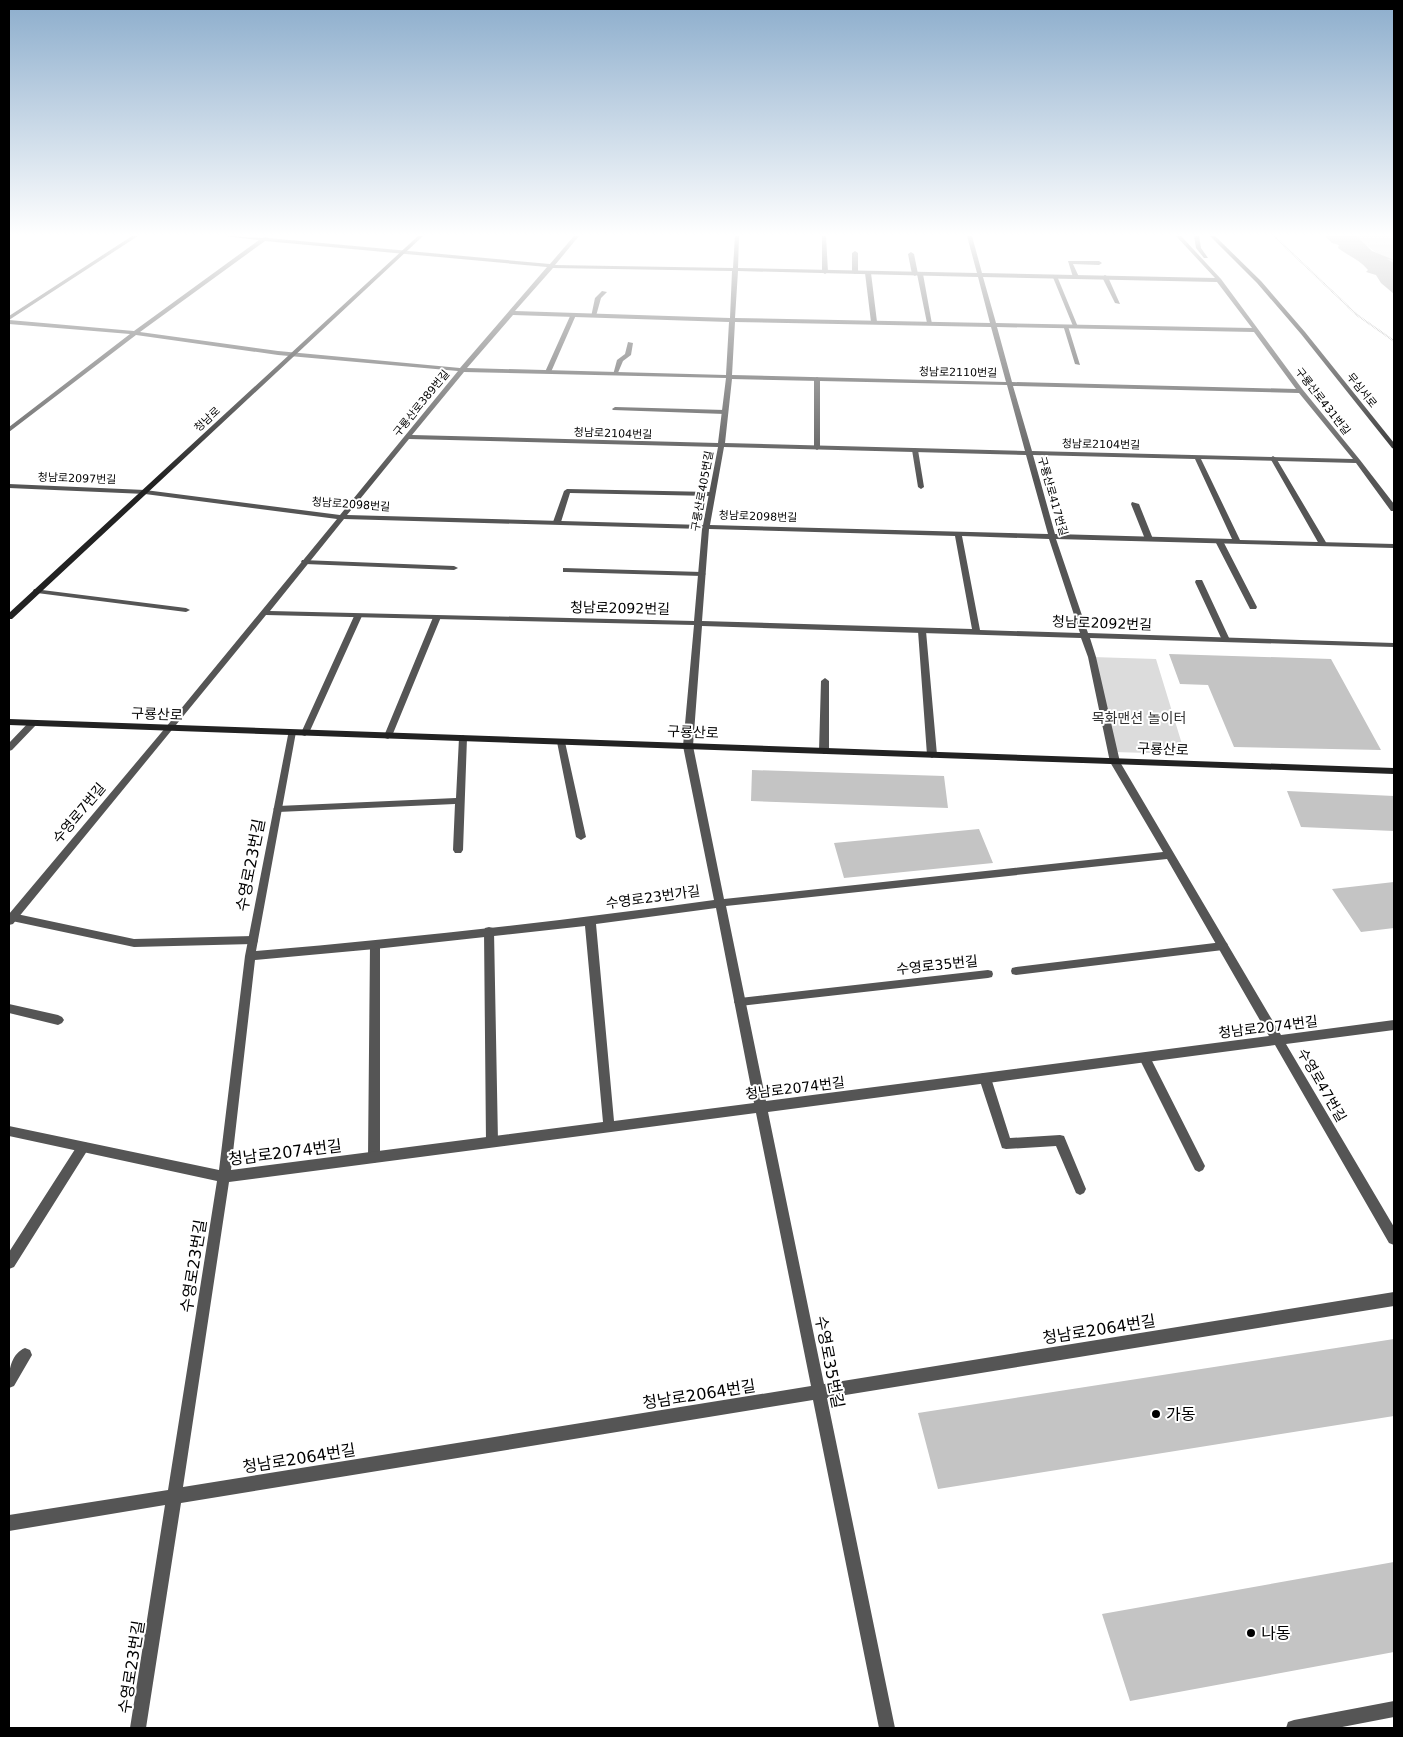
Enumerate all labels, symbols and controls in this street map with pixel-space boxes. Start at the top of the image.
street label: 청남로2110번길 [919,365,997,380]
street label: 구룡산로431번길 [1292,365,1353,438]
street label: 구룡산로389번길 [391,367,452,439]
street label: 무심서로 [1344,370,1379,410]
street label: 청남로 [192,404,223,434]
street label: 청남로2104번길 [573,426,652,441]
street label: 청남로2104번길 [1062,437,1140,452]
street label: 구룡산로405번길 [689,450,716,532]
street label: 구룡산로417번길 [1035,455,1070,537]
street label: 청남로2097번길 [37,471,116,486]
street label: 청남로2098번길 [311,495,391,514]
street label: 청남로2098번길 [718,509,797,524]
street label: 청남로2092번길 [570,599,670,617]
street label: 청남로2092번길 [1052,613,1152,633]
street label: 구룡산로 [131,705,183,723]
park label: 목화맨션 놀이터 [1092,710,1186,726]
street label: 구룡산로 [667,723,719,741]
street label: 구룡산로 [1137,740,1189,758]
street label: 수영로7번길 [49,780,109,846]
street label: 수영로23번길 [232,817,269,913]
street label: 수영로23번가길 [605,882,701,912]
street label: 수영로35번길 [895,953,979,977]
street label: 청남로2074번길 [1217,1013,1319,1041]
street label: 수영로47번길 [1295,1045,1349,1125]
street label: 청남로2074번길 [744,1074,846,1102]
street label: 청남로2074번길 [227,1136,343,1169]
street label: 수영로23번길 [177,1218,210,1314]
street label: 청남로2064번길 [1041,1311,1157,1348]
street label: 수영로35번길 [811,1314,848,1410]
street label: 청남로2064번길 [641,1376,757,1413]
place label: 가동 [1166,1405,1196,1424]
marker: 가동 [1150,1408,1162,1420]
street label: 청남로2064번길 [241,1440,357,1477]
street label: 수영로23번길 [115,1619,148,1715]
place label: 나동 [1261,1624,1291,1643]
marker: 나동 [1245,1627,1257,1639]

